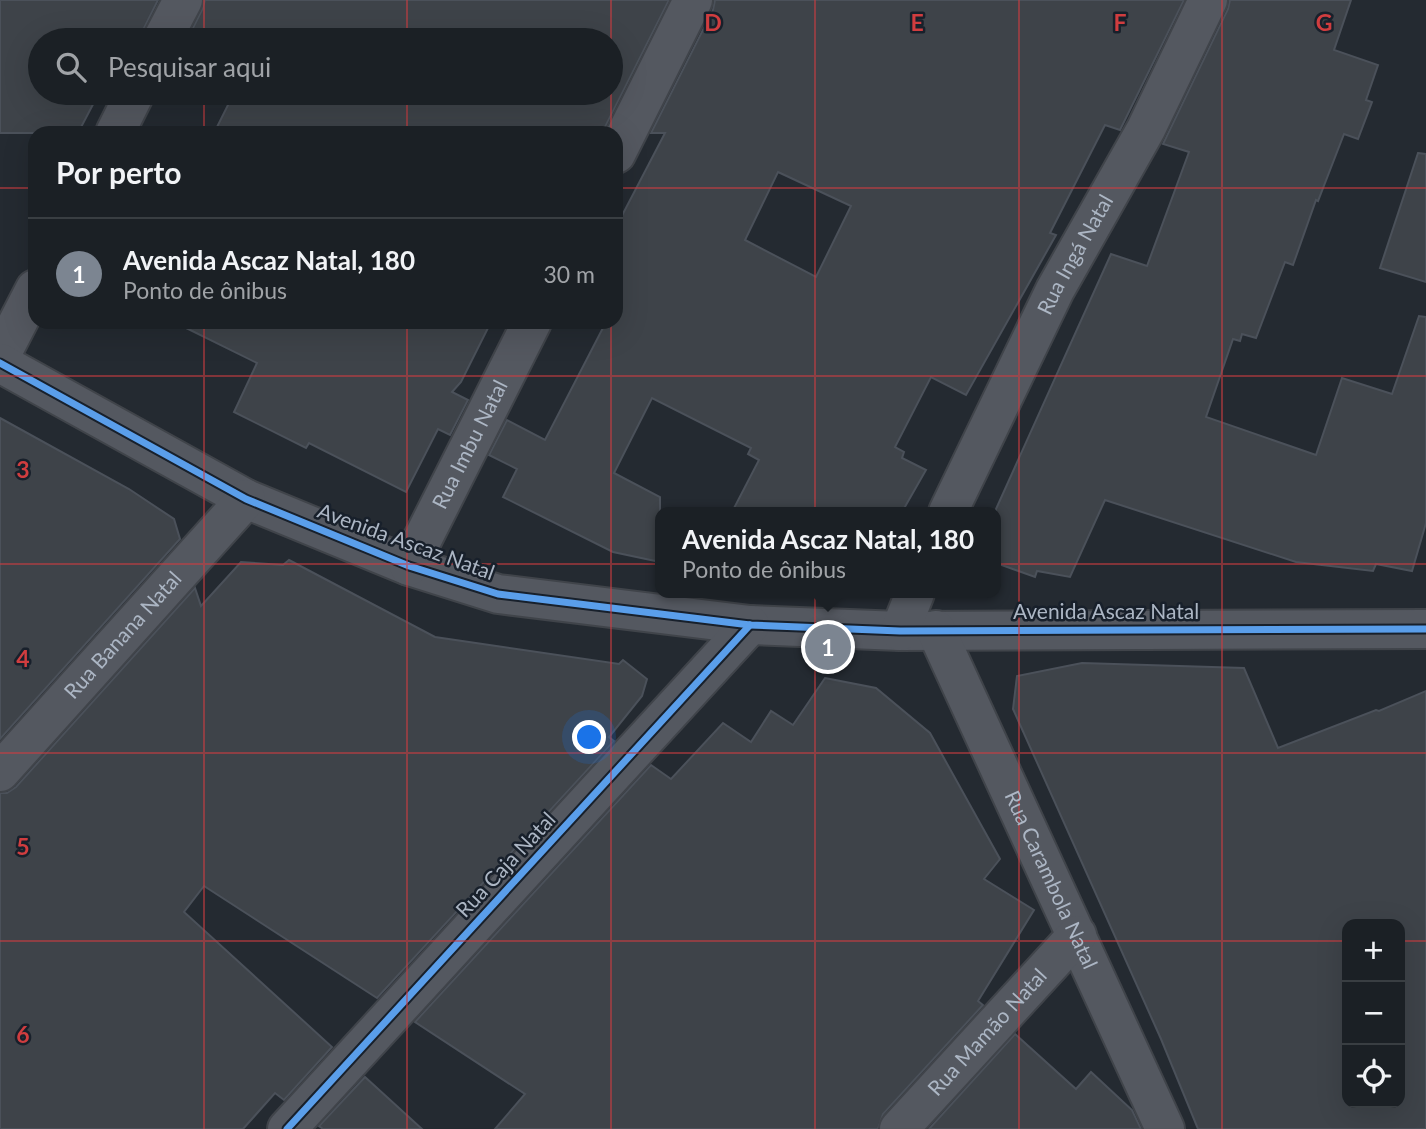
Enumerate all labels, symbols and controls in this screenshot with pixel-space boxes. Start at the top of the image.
text: D [704,8,722,36]
text: E [910,8,924,36]
text: F [1113,8,1127,36]
text: G [1316,8,1332,36]
search box [28,28,623,105]
icon: search [52,48,90,86]
text: Pesquisar aqui [108,51,271,83]
text: Por perto [56,154,181,190]
street label: Rua Ingá Natal [1031,190,1117,318]
text: Avenida Ascaz Natal, 180 [123,244,415,276]
text: 1 [72,260,86,288]
text: 30 m [544,260,595,288]
text: Ponto de ônibus [123,276,287,304]
street label: Rua Imbu Natal [426,375,512,513]
text: 3 [16,455,30,483]
street label: Avenida Ascaz Natal [315,497,498,584]
popup [655,507,1001,598]
text: Avenida Ascaz Natal, 180 [682,523,974,555]
text: Ponto de ônibus [682,555,846,583]
street label: Rua Banana Natal [58,565,186,703]
street label: Avenida Ascaz Natal [1013,598,1199,623]
pin: 1 [805,621,851,673]
text: 4 [16,644,30,672]
your location [572,720,606,754]
street label: Rua Carambola Natal [1000,786,1104,972]
street label: Rua Caja Natal [450,806,560,922]
text: 5 [16,832,30,860]
map controls [1342,919,1405,1108]
button: + [1342,919,1405,982]
street label: Rua Mamão Natal [922,963,1051,1100]
button: − [1342,982,1405,1045]
text: 6 [16,1020,30,1048]
button: locate [1342,1045,1405,1108]

